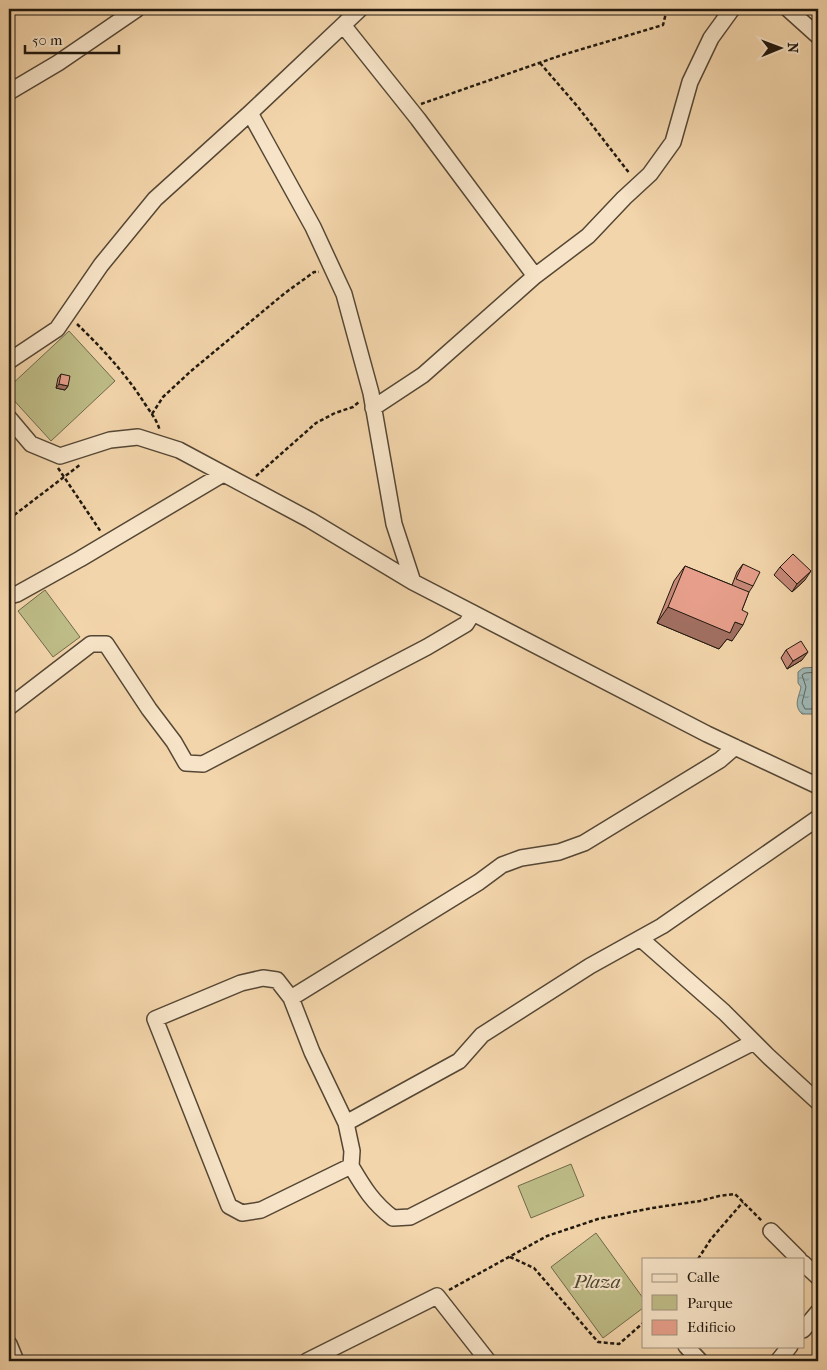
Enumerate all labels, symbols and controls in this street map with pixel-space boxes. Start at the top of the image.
scale bar [25,22,119,54]
north arrow [754,22,804,72]
text: 50 m [32,31,63,49]
text: N [784,42,801,54]
legend [642,1258,804,1348]
text: Calle [687,1268,720,1286]
park label: Plaza [572,1271,621,1293]
text: Parque [687,1294,733,1312]
text: Edificio [687,1318,736,1336]

